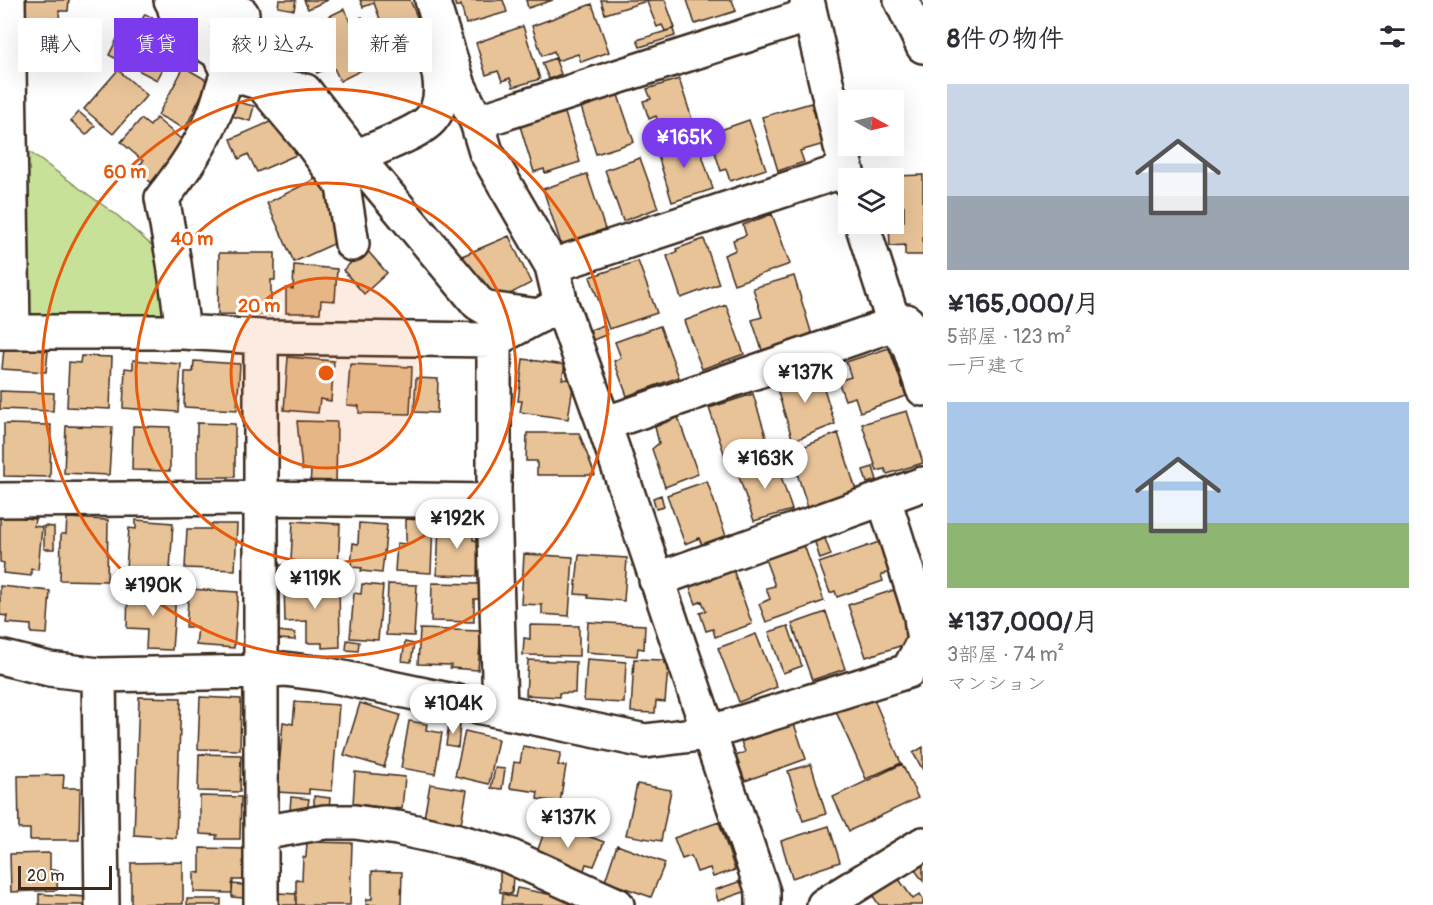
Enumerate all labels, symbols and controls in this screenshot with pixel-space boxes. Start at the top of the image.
chip: 購入 [18,18,102,72]
chip: 賃貸 [114,18,198,72]
chip: 絞り込み [210,18,336,72]
chip: 新着 [348,18,432,72]
icon: filters [1376,20,1409,53]
text: 8件の物件 [947,23,1064,55]
north arrow [838,90,904,156]
map controls [838,90,904,234]
pin: ¥165K [642,118,726,169]
icon: home [1124,123,1232,231]
text: ¥165K [656,125,712,150]
text: 60 m [104,161,146,184]
button: layers [838,168,904,234]
text: 40 m [171,228,213,251]
text: ¥165,000/月 [947,288,1100,320]
text: 20 m [238,295,280,318]
text: 5部屋 · 123 m² [947,324,1071,349]
pin: ¥137K [763,353,847,404]
text: 一戸建て [947,353,1027,378]
text: ¥137K [777,360,833,385]
centre of rings [316,363,336,383]
pin: ¥163K [723,439,807,490]
icon: home [1124,441,1232,549]
text: ¥163K [737,446,793,471]
pin: ¥192K [415,499,499,550]
text: ¥192K [429,506,485,531]
pin: ¥119K [273,559,357,610]
pin: ¥190K [111,566,195,617]
text: ¥119K [289,566,341,591]
text: ¥190K [124,573,182,598]
text: ¥137,000/月 [947,606,1099,638]
text: 3部屋 · 74 m² [947,642,1064,667]
text: マンション [947,671,1046,696]
pin: ¥104K [411,684,495,735]
text: ¥104K [423,691,483,716]
pin: ¥137K [526,798,610,849]
text: ¥137K [540,805,596,830]
scale bar [18,863,112,890]
text: 20 m [27,866,65,886]

